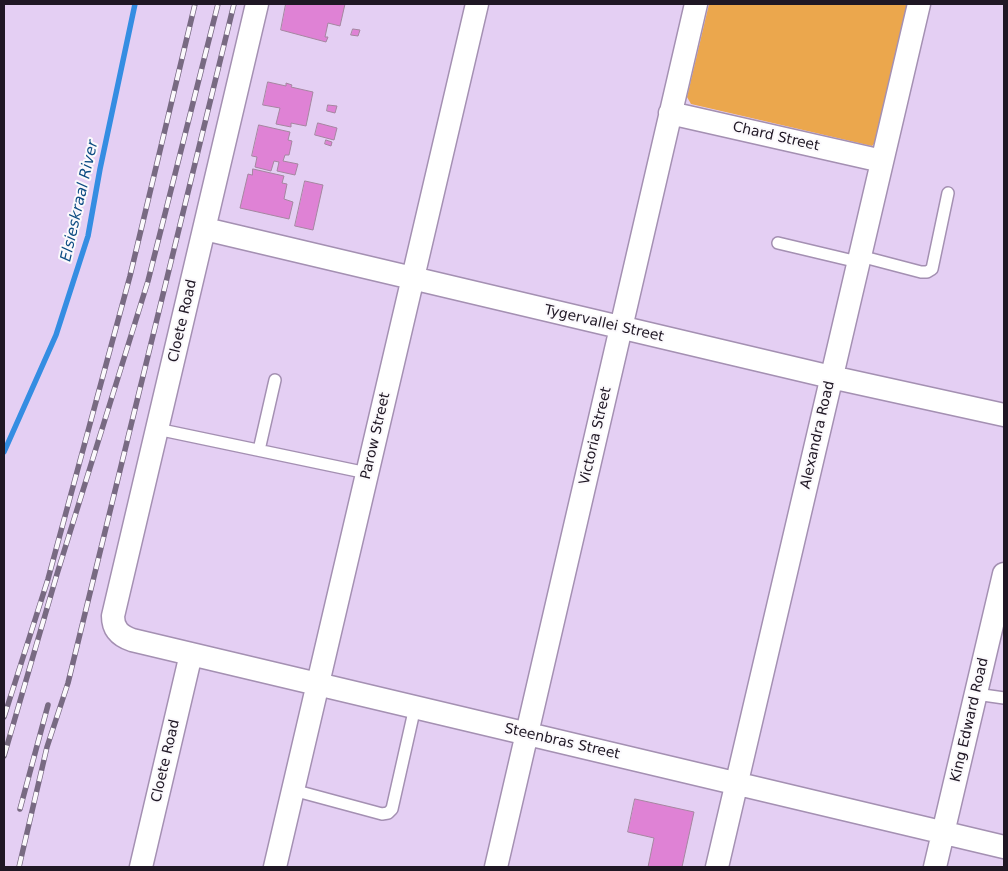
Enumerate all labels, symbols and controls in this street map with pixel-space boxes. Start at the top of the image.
street label: Chard Street [731,119,821,155]
water label: Elsieskraal River [57,139,103,263]
street label: Cloete Road [165,278,201,364]
street label: Tygervallei Street [543,302,665,346]
street label: Alexandra Road [797,379,839,491]
street label: Victoria Street [577,385,615,487]
street label: Parow Street [358,391,394,481]
street label: King Edward Road [948,656,992,784]
street label: Cloete Road [148,718,184,804]
street label: Steenbras Street [503,721,621,763]

